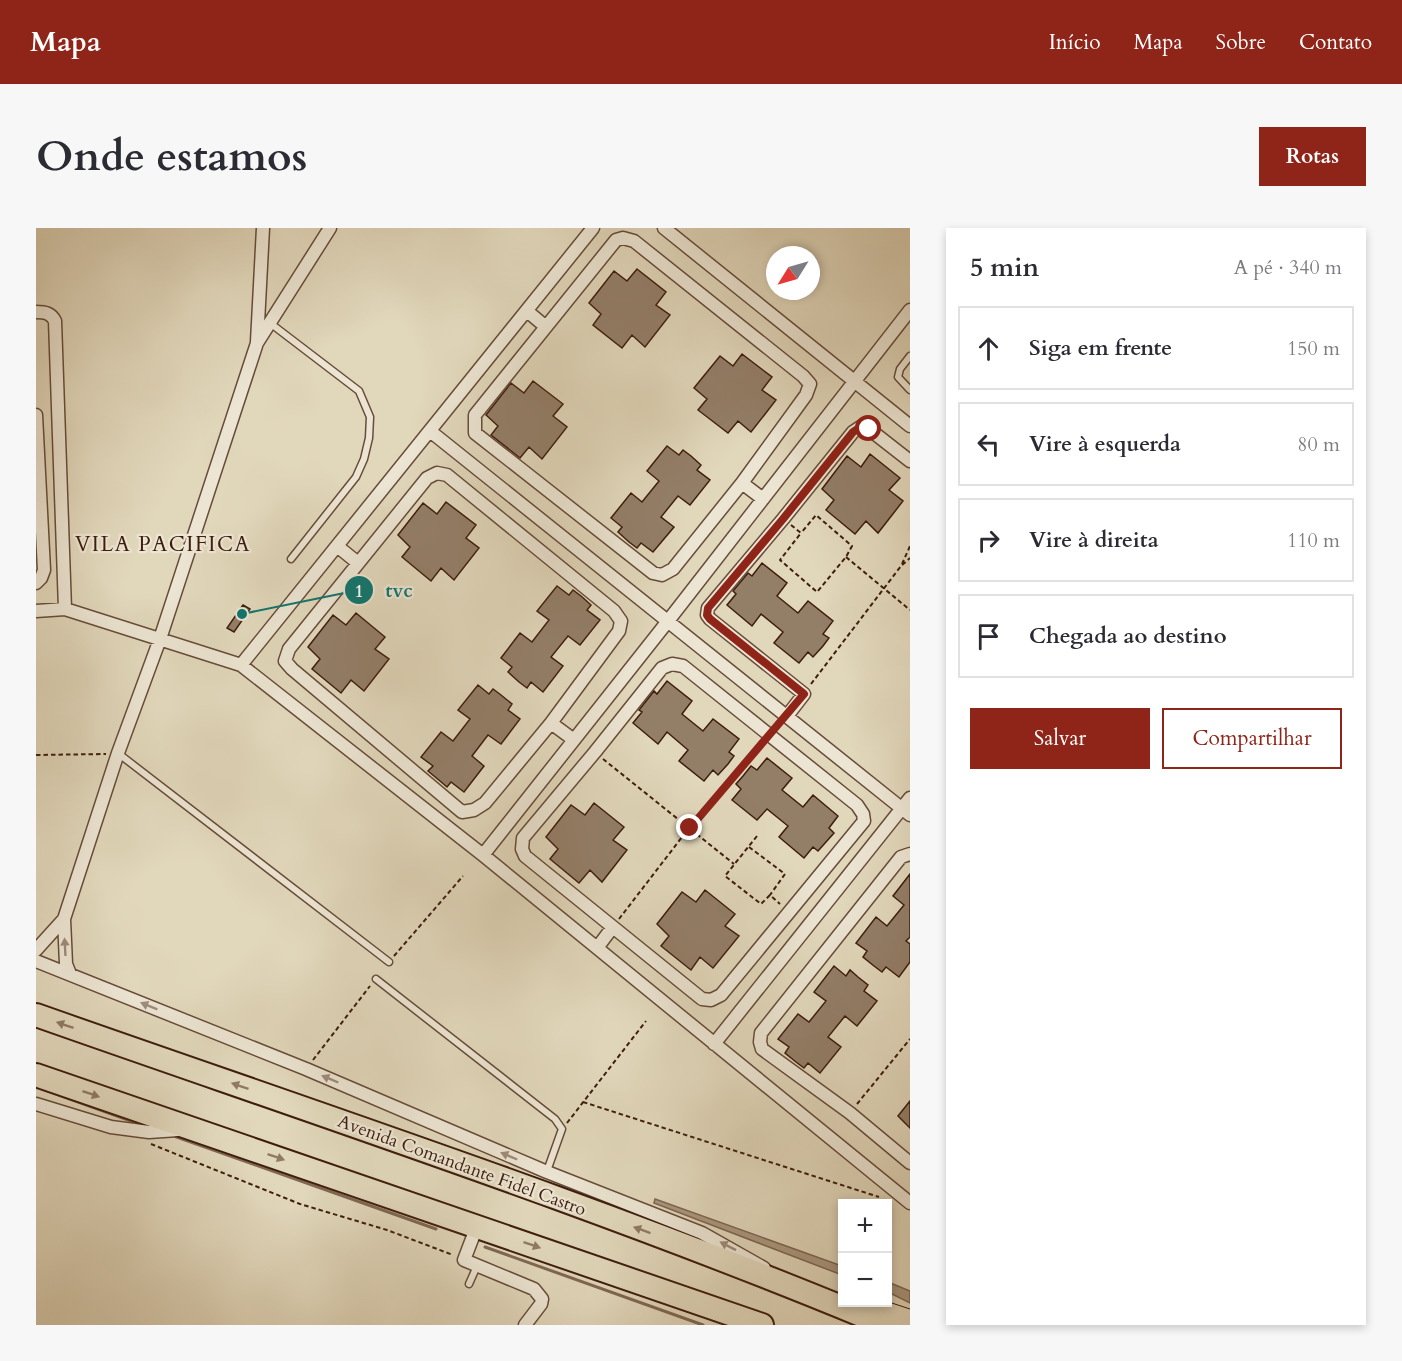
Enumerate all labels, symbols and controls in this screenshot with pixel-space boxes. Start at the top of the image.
text: Mapa [30,23,101,61]
text: Início [1049,28,1101,57]
text: Mapa [1134,28,1183,57]
text: Sobre [1216,28,1266,57]
text: Contato [1299,28,1372,57]
button: Rotas [1259,127,1366,186]
text: Onde estamos [36,128,307,185]
north arrow [766,246,820,300]
text: 5 min [970,250,1039,285]
text: A pé · 340 m [1234,254,1342,281]
icon: ahead [972,332,1005,365]
text: Siga em frente [1029,333,1172,363]
text: 150 m [1287,335,1340,362]
route start [855,415,881,441]
icon: left [972,428,1005,461]
text: Vire à esquerda [1029,429,1181,459]
text: 80 m [1297,431,1340,458]
icon: right [972,524,1005,557]
text: Vire à direita [1029,525,1159,555]
text: 110 m [1287,527,1340,554]
district label: VILA PACIFICA [75,530,251,559]
callout: tvc [344,571,425,609]
text: tvc [385,577,413,604]
text: 1 [354,579,364,604]
icon: arrive [972,620,1005,653]
text: Chegada ao destino [1029,621,1227,651]
button: Salvar [970,708,1150,769]
button: Compartilhar [1162,708,1342,769]
route end [676,814,702,840]
one-way arrow [61,937,70,956]
one-way arrow [140,1001,158,1011]
one-way arrow [56,1019,74,1029]
one-way arrow [321,1075,338,1084]
one-way arrow [231,1080,249,1090]
one-way arrow [82,1090,100,1100]
street label: Avenida Comandante Fidel Castro [334,1109,590,1222]
one-way arrow [500,1151,518,1160]
one-way arrow [267,1153,285,1163]
map controls [838,1199,892,1307]
button: + [838,1199,892,1253]
one-way arrow [633,1225,651,1234]
one-way arrow [523,1241,541,1251]
one-way arrow [719,1241,736,1251]
button: − [838,1253,892,1307]

